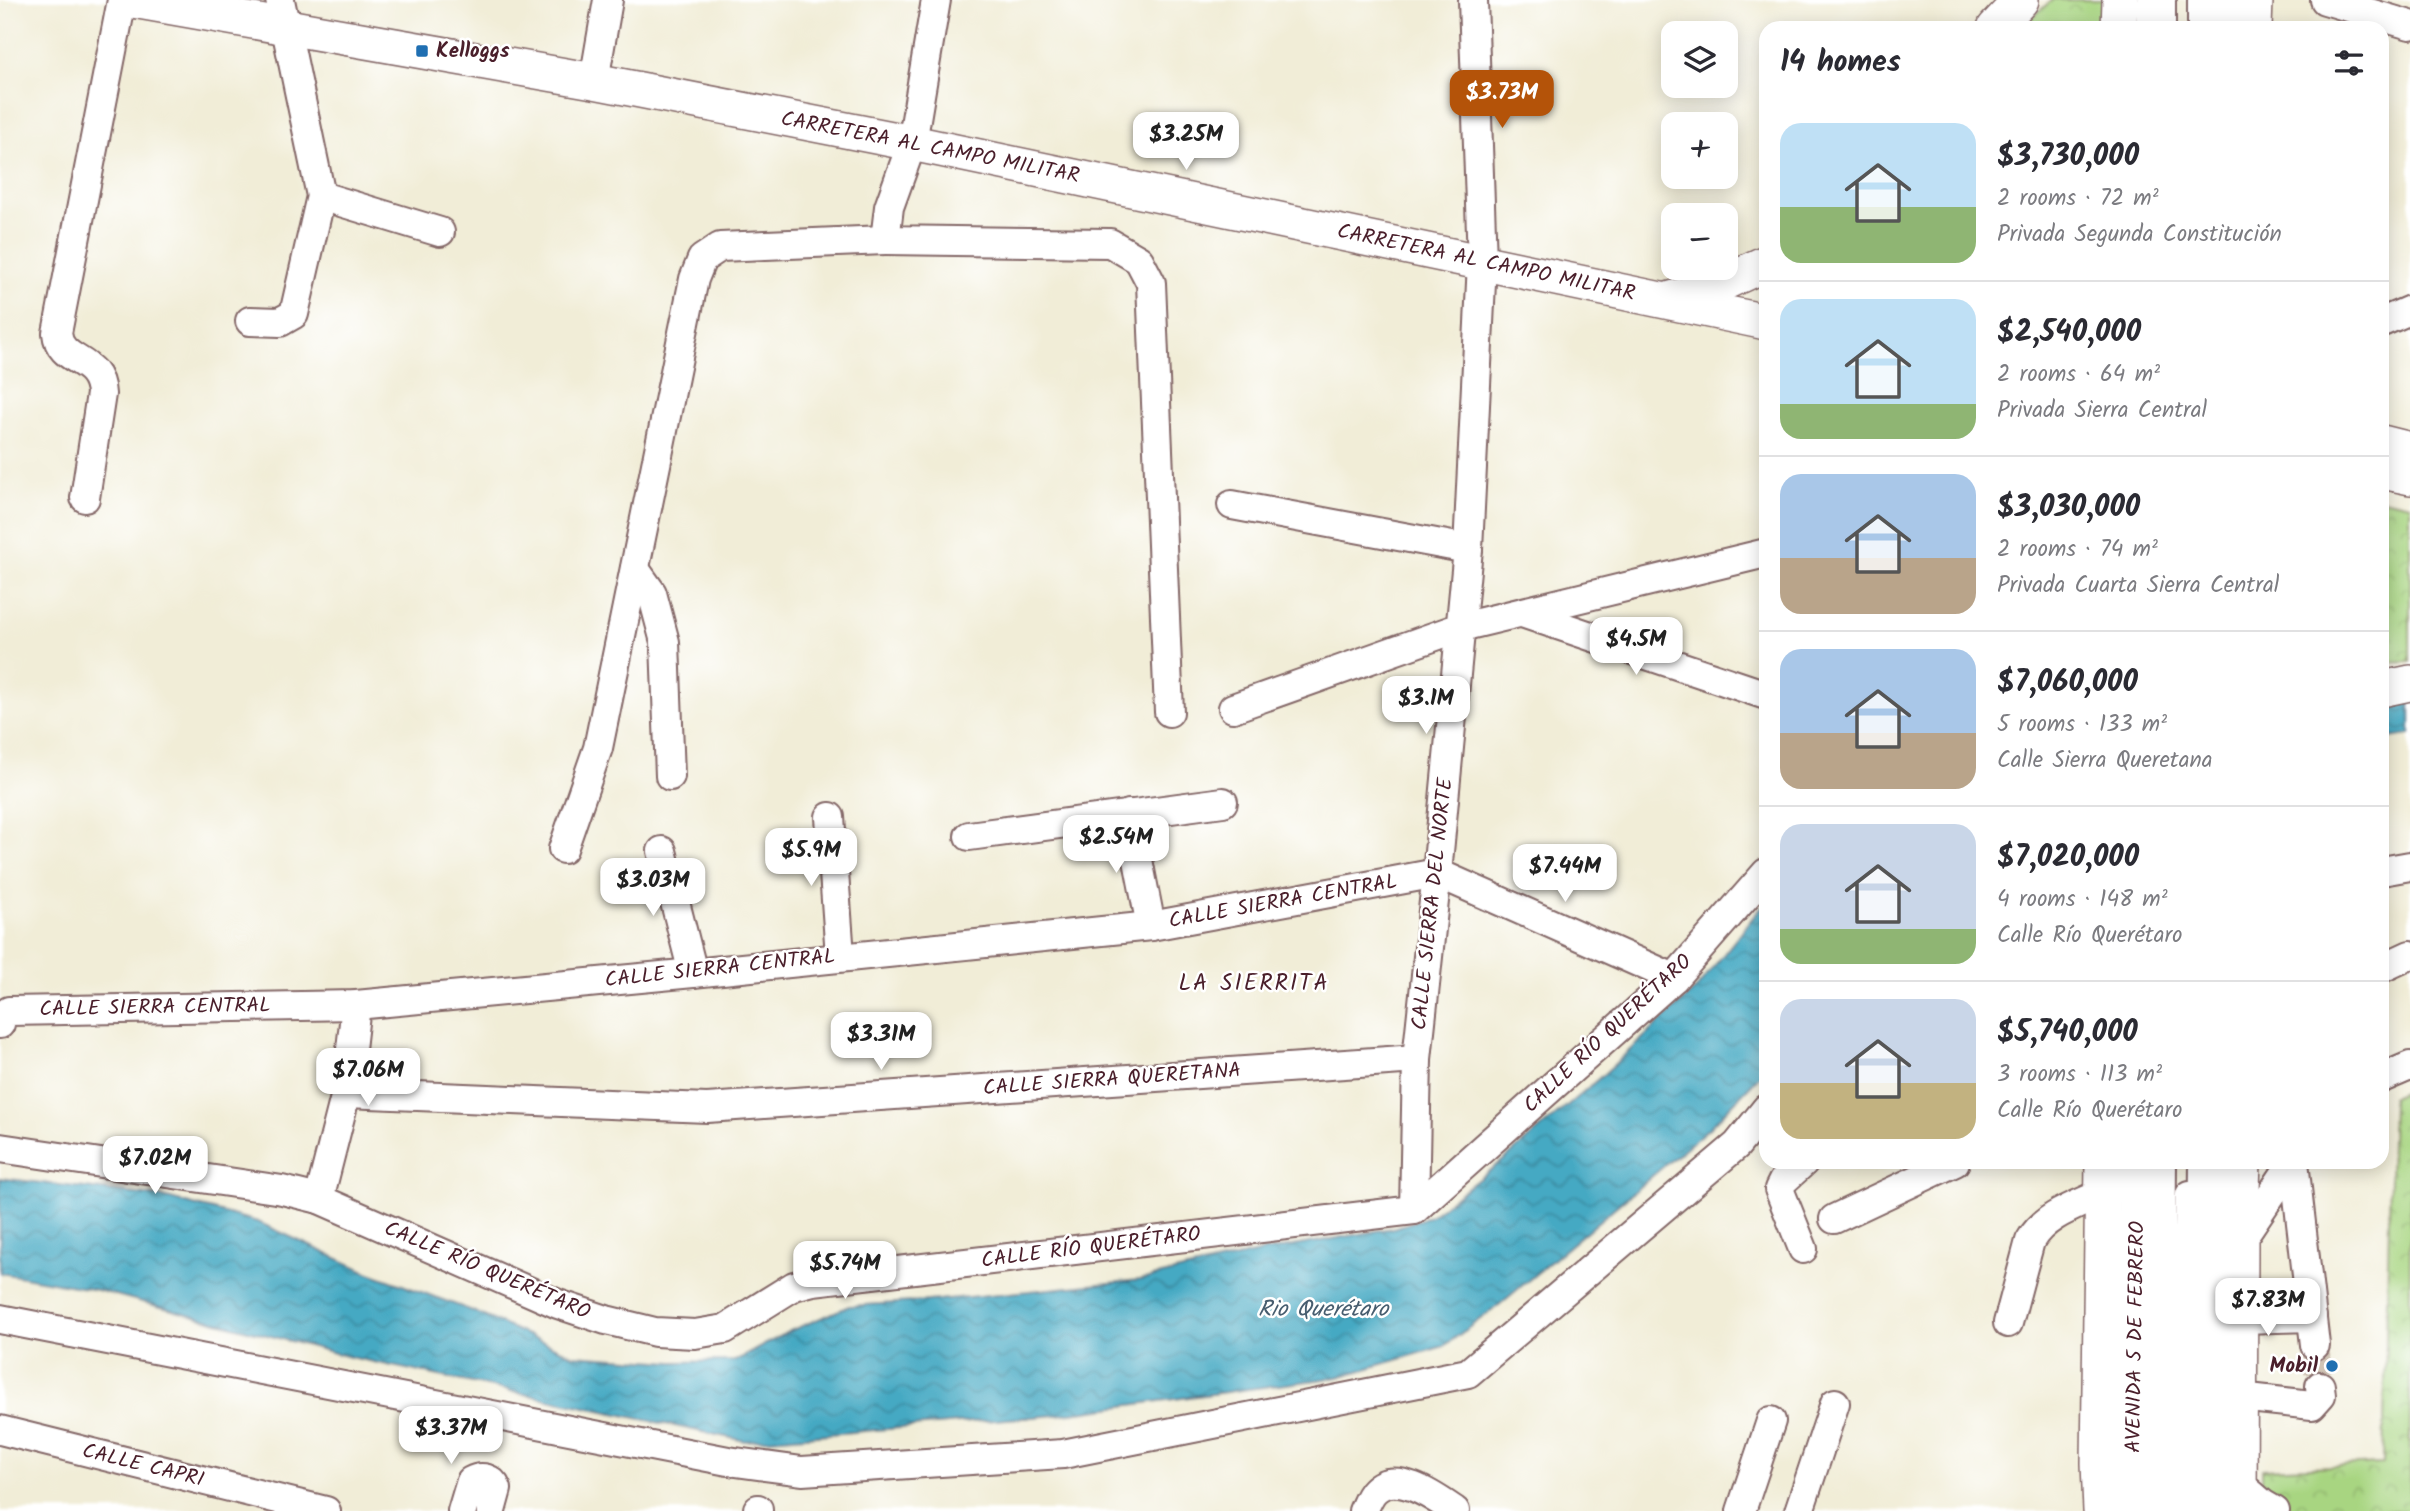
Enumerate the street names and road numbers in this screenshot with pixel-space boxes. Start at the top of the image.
street label: CARRETERA AL CAMPO MILITAR [778,103,1082,193]
street label: CARRETERA AL CAMPO MILITAR [1334,215,1638,311]
street label: CALLE SIERRA DEL NORTE [1403,776,1463,1032]
street label: CALLE SIERRA CENTRAL [1166,866,1400,938]
street label: CALLE SIERRA CENTRAL [603,940,837,998]
street label: CALLE RÍO QUERÉTARO [1516,946,1700,1121]
street label: CALLE SIERRA CENTRAL [39,989,271,1027]
street label: CALLE SIERRA QUERETANA [982,1055,1242,1105]
street label: CALLE RÍO QUERÉTARO [379,1213,595,1329]
street label: CALLE RÍO QUERÉTARO [979,1218,1203,1278]
street label: AVENIDA 5 DE FEBRERO [2117,1221,2155,1453]
street label: CALLE CAPRI [79,1435,207,1497]

